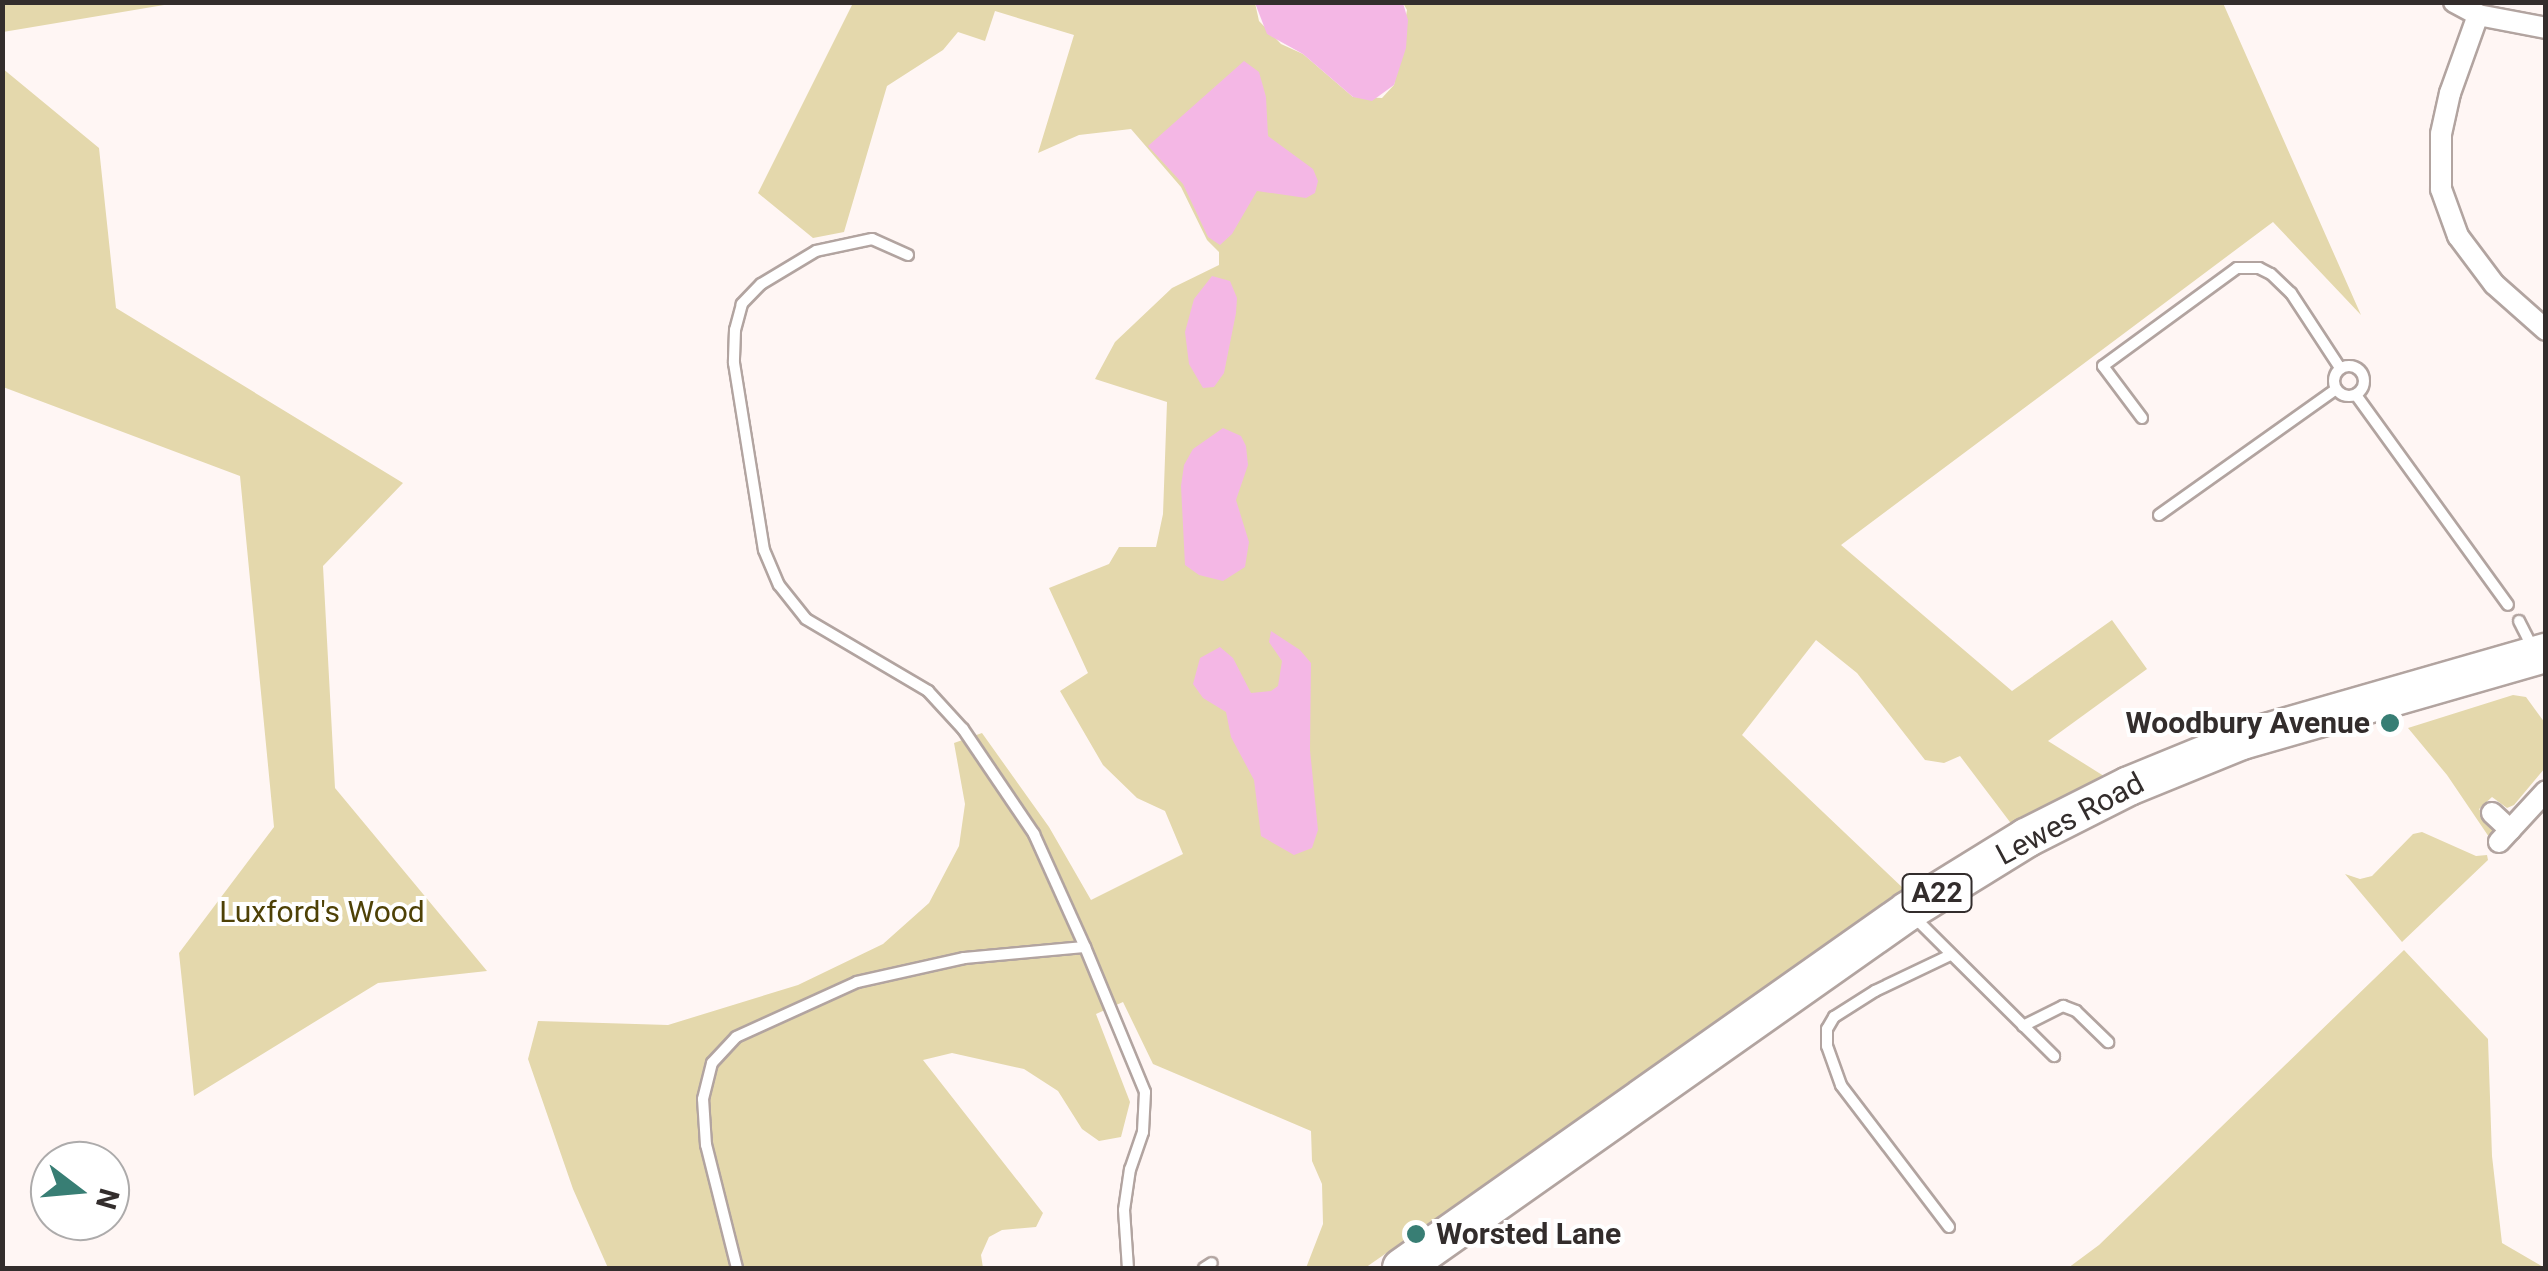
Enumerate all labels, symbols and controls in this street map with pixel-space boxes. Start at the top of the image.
place label: Woodbury Avenue [2126,705,2370,741]
marker: Woodbury Avenue [2379,712,2401,734]
street label: Lewes Road [1990,765,2150,873]
road number: A22 [1900,870,1974,916]
park label: Luxford's Wood [219,894,425,930]
north arrow [30,1141,130,1241]
text: N [89,1185,126,1213]
place label: Worsted Lane [1436,1216,1621,1252]
marker: Worsted Lane [1405,1223,1427,1245]

